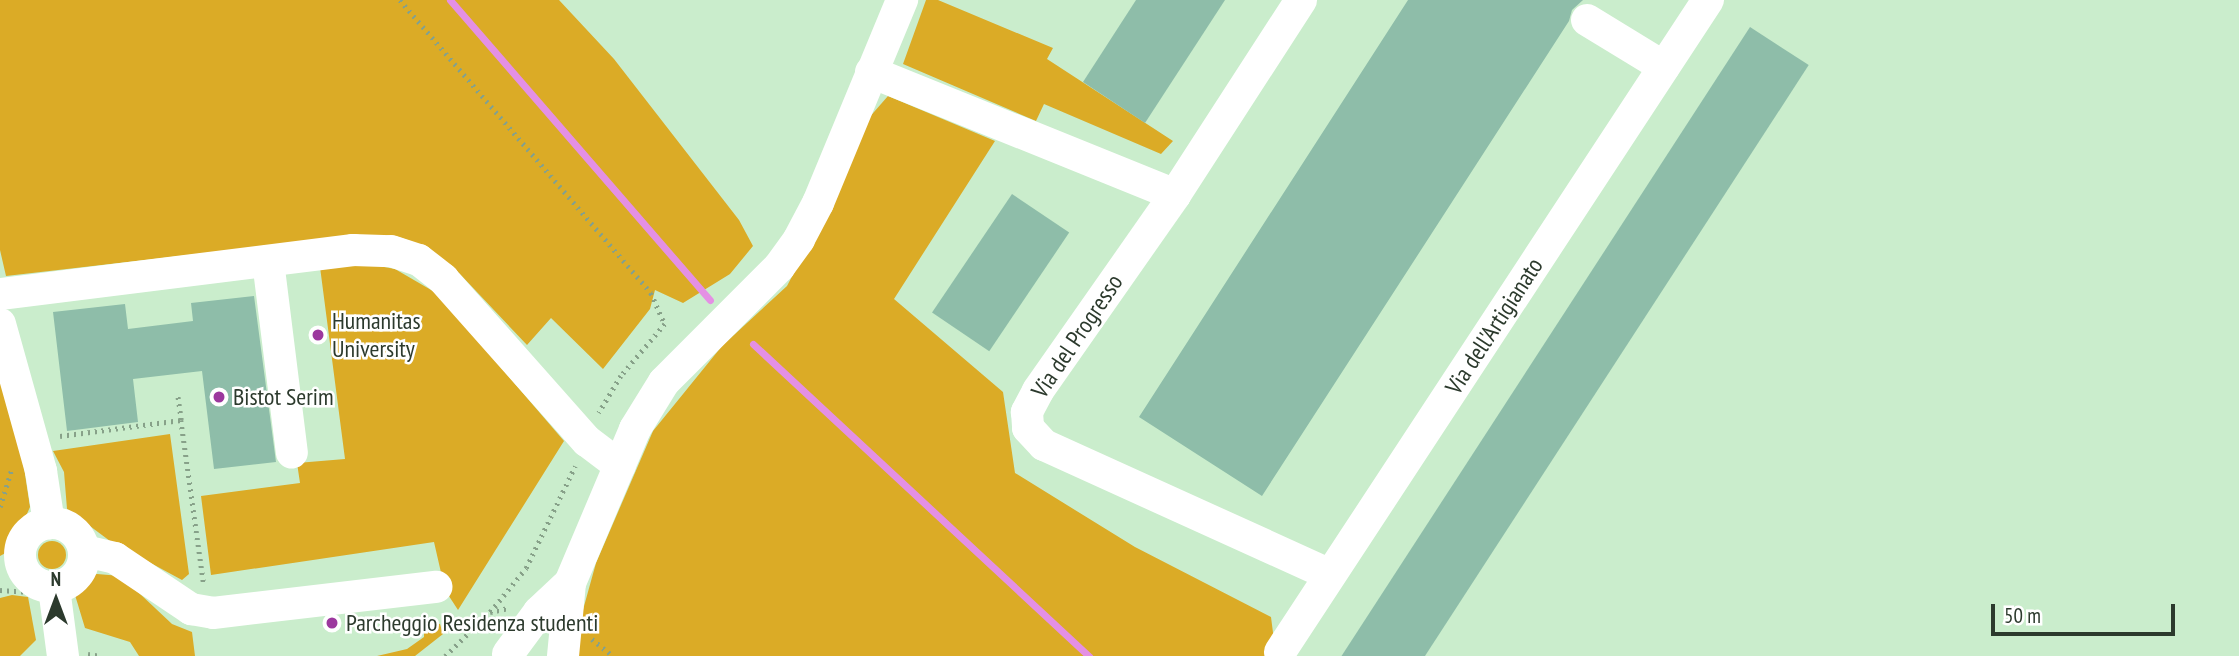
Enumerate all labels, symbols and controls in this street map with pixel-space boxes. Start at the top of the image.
street label: Via dell'Artigianato [1439,252,1549,400]
street label: Via del Progresso [1025,269,1129,403]
place label: Humanitas University [332,307,421,363]
marker: Humanitas University [310,327,326,343]
place label: Bistot Serim [233,383,334,411]
marker: Bistot Serim [211,389,227,405]
north arrow [21,565,91,635]
text: N [51,567,61,591]
scale bar [1994,590,2178,634]
text: 50 m [2004,602,2041,629]
place label: Parcheggio Residenza studenti [346,609,598,637]
marker: Parcheggio Residenza studenti [324,615,340,631]

